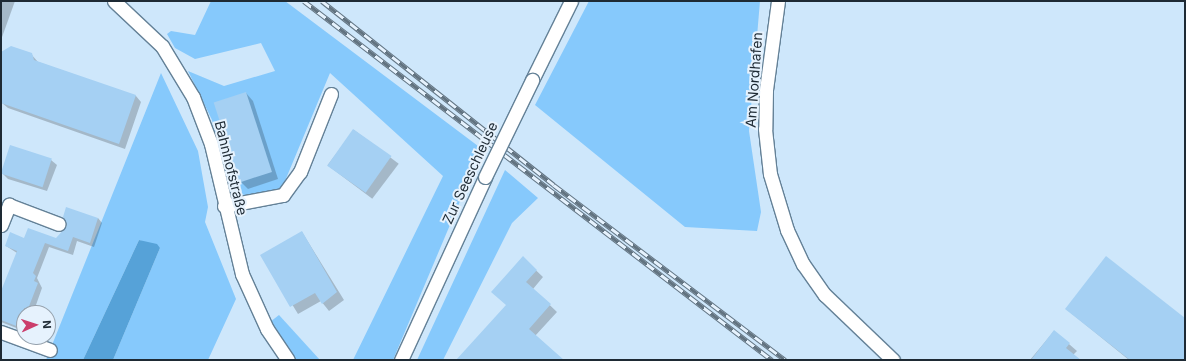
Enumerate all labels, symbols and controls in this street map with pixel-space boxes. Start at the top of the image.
street label: Am Nordhafen [742,32,766,128]
street label: Bahnhofstraße [211,119,251,217]
street label: Zur Seeschleuse [439,119,501,227]
north arrow [16,305,56,345]
text: N [40,320,54,329]

